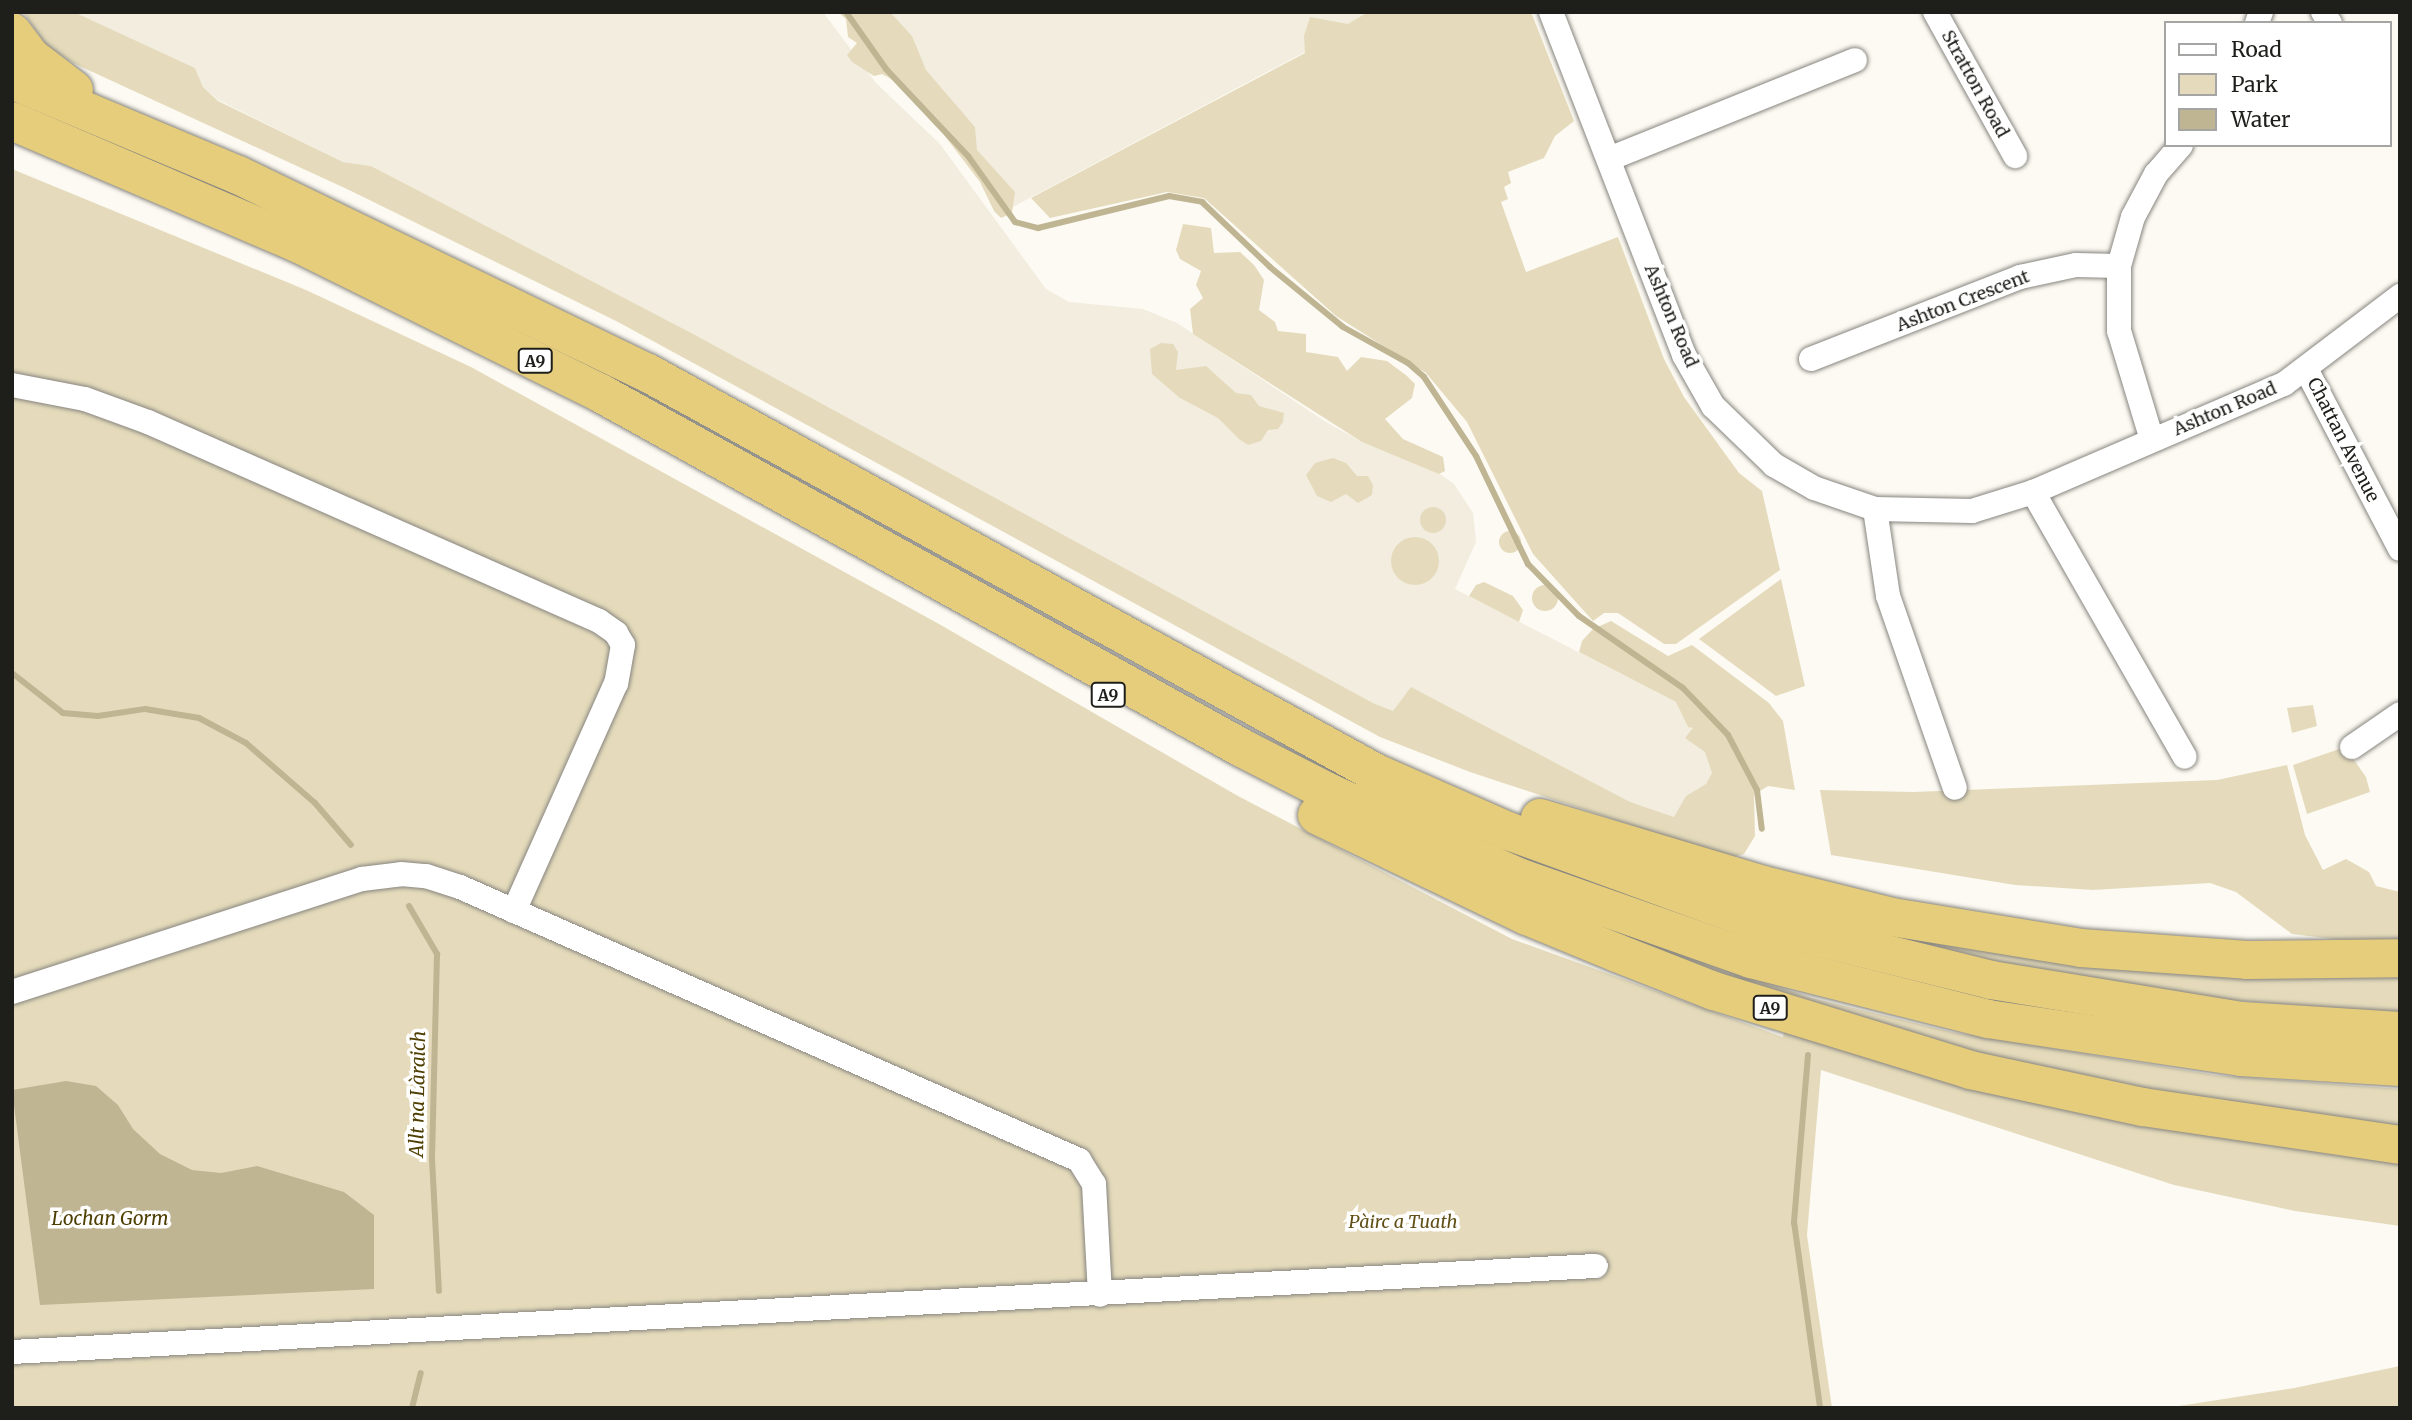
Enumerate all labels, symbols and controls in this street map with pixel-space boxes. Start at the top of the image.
legend [2164,21,2391,147]
street label: Stratton Road [1937,27,2013,141]
text: Road [2231,36,2282,63]
text: Park [2231,71,2278,98]
text: Water [2231,106,2290,133]
street label: Ashton Road [1640,261,1702,371]
street label: Ashton Crescent [1893,266,2033,336]
road number: A9 [518,348,552,374]
street label: Chattan Avenue [2302,374,2384,506]
street label: Ashton Road [2170,378,2280,440]
road number: A9 [1090,682,1126,708]
road number: A9 [1752,996,1788,1020]
water label: Allt na Làraich [405,1031,431,1157]
water label: Lochan Gorm [51,1208,169,1230]
park label: Pàirc a Tuath [1348,1211,1458,1233]

